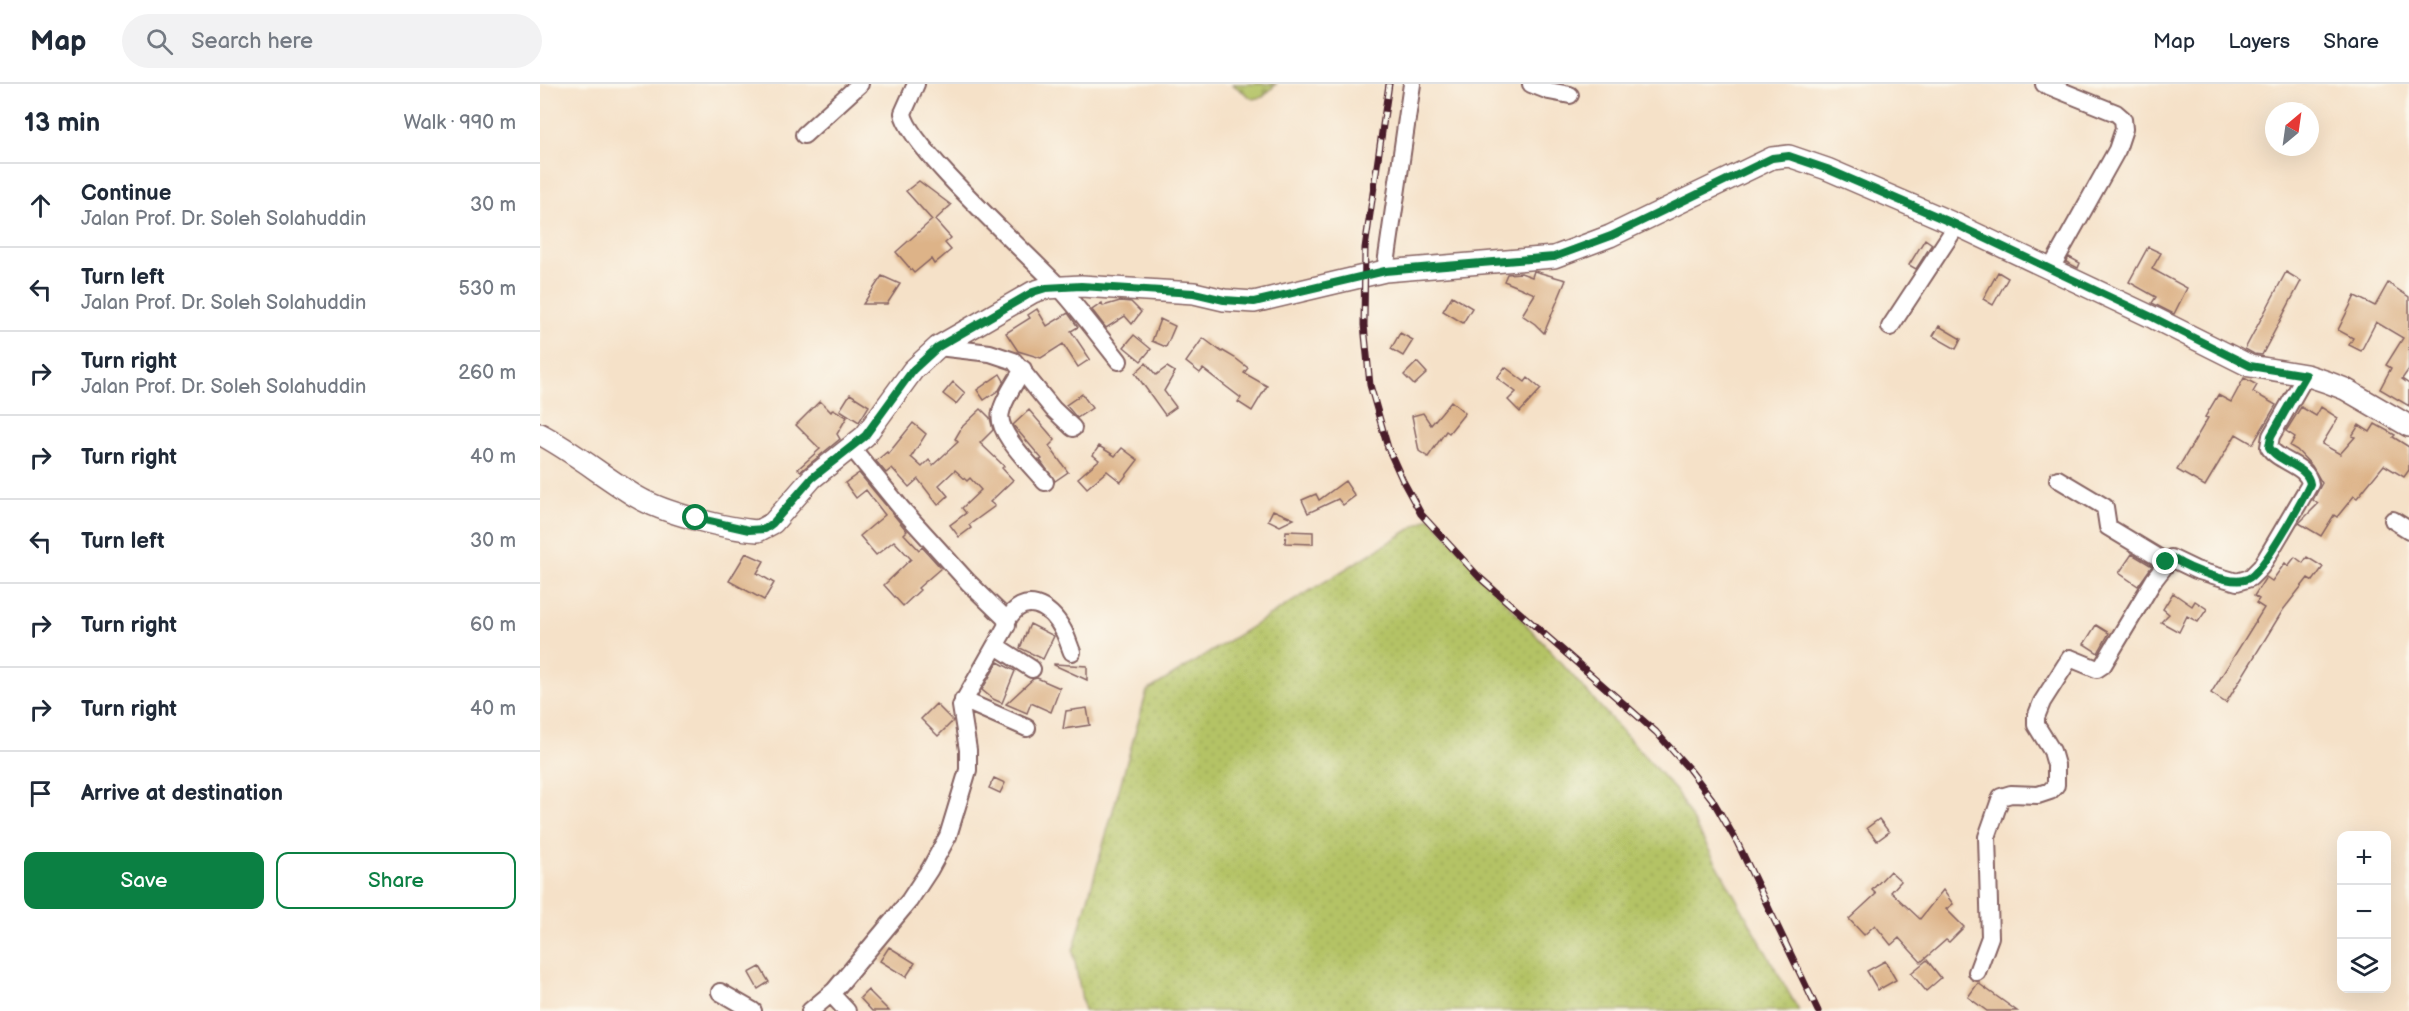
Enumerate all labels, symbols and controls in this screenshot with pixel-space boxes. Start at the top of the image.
search box [122,14,542,68]
text: Map [30,25,86,58]
icon: search [143,25,176,58]
text: Search here [191,28,313,55]
text: Map [2153,29,2195,54]
text: Layers [2228,29,2290,54]
text: Share [2323,29,2379,54]
north arrow [2265,102,2319,156]
text: 13 min [24,108,100,139]
text: Walk · 990 m [403,111,516,135]
text: Continue [81,180,171,207]
icon: ahead [24,189,57,222]
text: 30 m [470,193,516,217]
text: Jalan Prof. Dr. Soleh Solahuddin [81,207,366,231]
text: Turn left [81,264,165,291]
icon: left [24,273,57,306]
text: 530 m [459,277,516,301]
text: Jalan Prof. Dr. Soleh Solahuddin [81,291,366,315]
text: Turn right [81,348,177,375]
icon: right [24,357,57,390]
text: 260 m [458,361,516,385]
text: Jalan Prof. Dr. Soleh Solahuddin [81,375,366,399]
icon: right [24,441,57,474]
text: Turn right [81,444,177,471]
text: 40 m [470,445,516,469]
route start [682,504,708,530]
icon: left [24,525,57,558]
text: Turn left [81,528,165,555]
text: 30 m [470,529,516,553]
route end [2152,548,2178,574]
icon: right [24,609,57,642]
text: Turn right [81,612,177,639]
text: 60 m [470,613,516,637]
icon: right [24,693,57,726]
text: Turn right [81,696,177,723]
text: 40 m [470,697,516,721]
icon: arrive [24,777,57,810]
text: Arrive at destination [81,780,283,807]
map controls [2337,831,2391,993]
button: + [2337,831,2391,885]
button: Save [24,852,264,909]
button: Share [276,852,516,909]
button: − [2337,885,2391,939]
button: layers [2337,939,2391,993]

